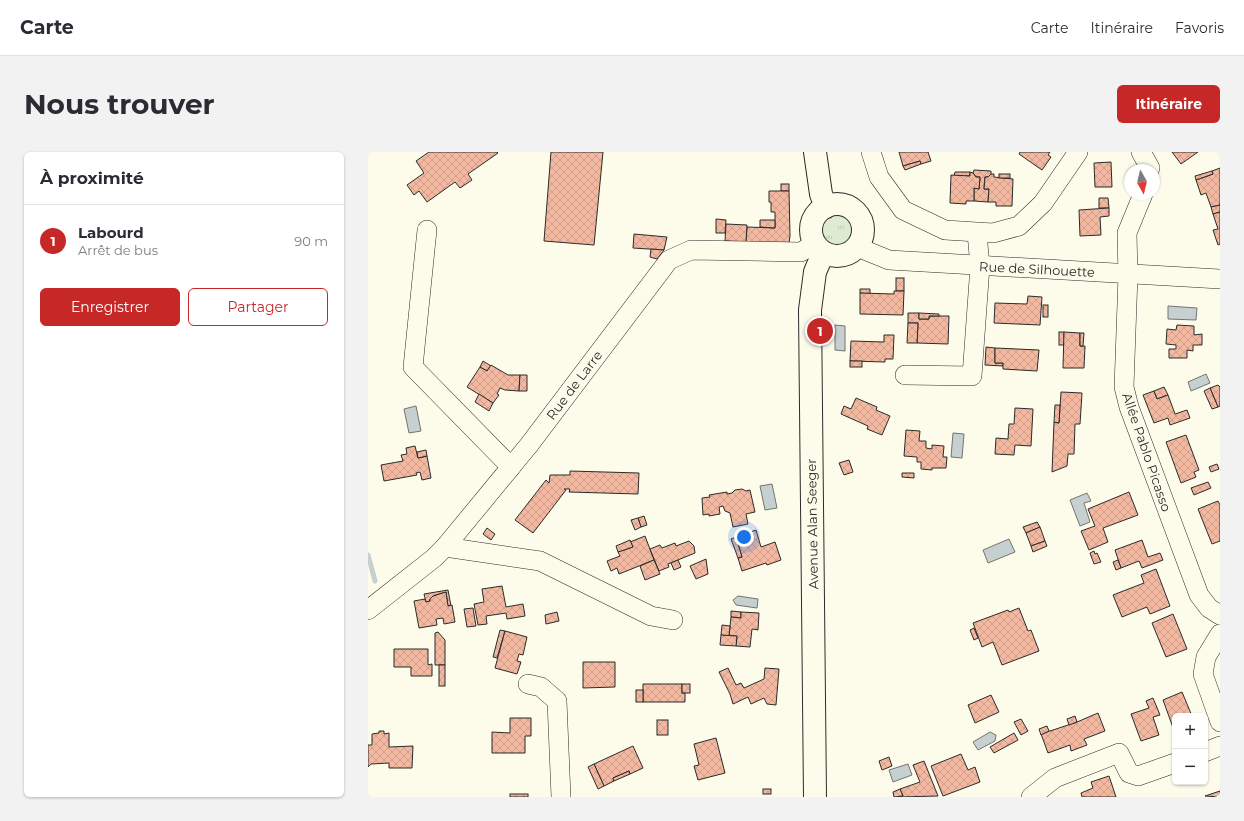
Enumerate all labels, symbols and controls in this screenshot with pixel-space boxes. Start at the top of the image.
text: Carte [20,16,74,39]
text: Carte [1031,19,1068,37]
text: Itinéraire [1090,19,1153,37]
text: Favoris [1175,19,1224,37]
button: Itinéraire [1117,85,1220,123]
text: Nous trouver [24,87,215,121]
north arrow [1124,164,1160,200]
text: À proximité [40,168,144,188]
text: Labourd [78,223,144,242]
text: 1 [50,233,56,249]
text: 90 m [294,233,328,249]
text: Arrêt de bus [78,242,158,258]
street label: Rue de Silhouette [979,258,1095,280]
button: Enregistrer [40,288,180,326]
button: Partager [188,288,328,326]
pin: 1 [807,316,833,346]
street label: Rue de Larre [543,347,605,423]
street label: Allée Pablo Picasso [1119,390,1175,514]
street label: Avenue Alan Seeger [803,458,821,590]
your location [734,527,754,547]
map controls [1172,713,1208,785]
button: + [1172,713,1208,749]
button: − [1172,749,1208,785]

